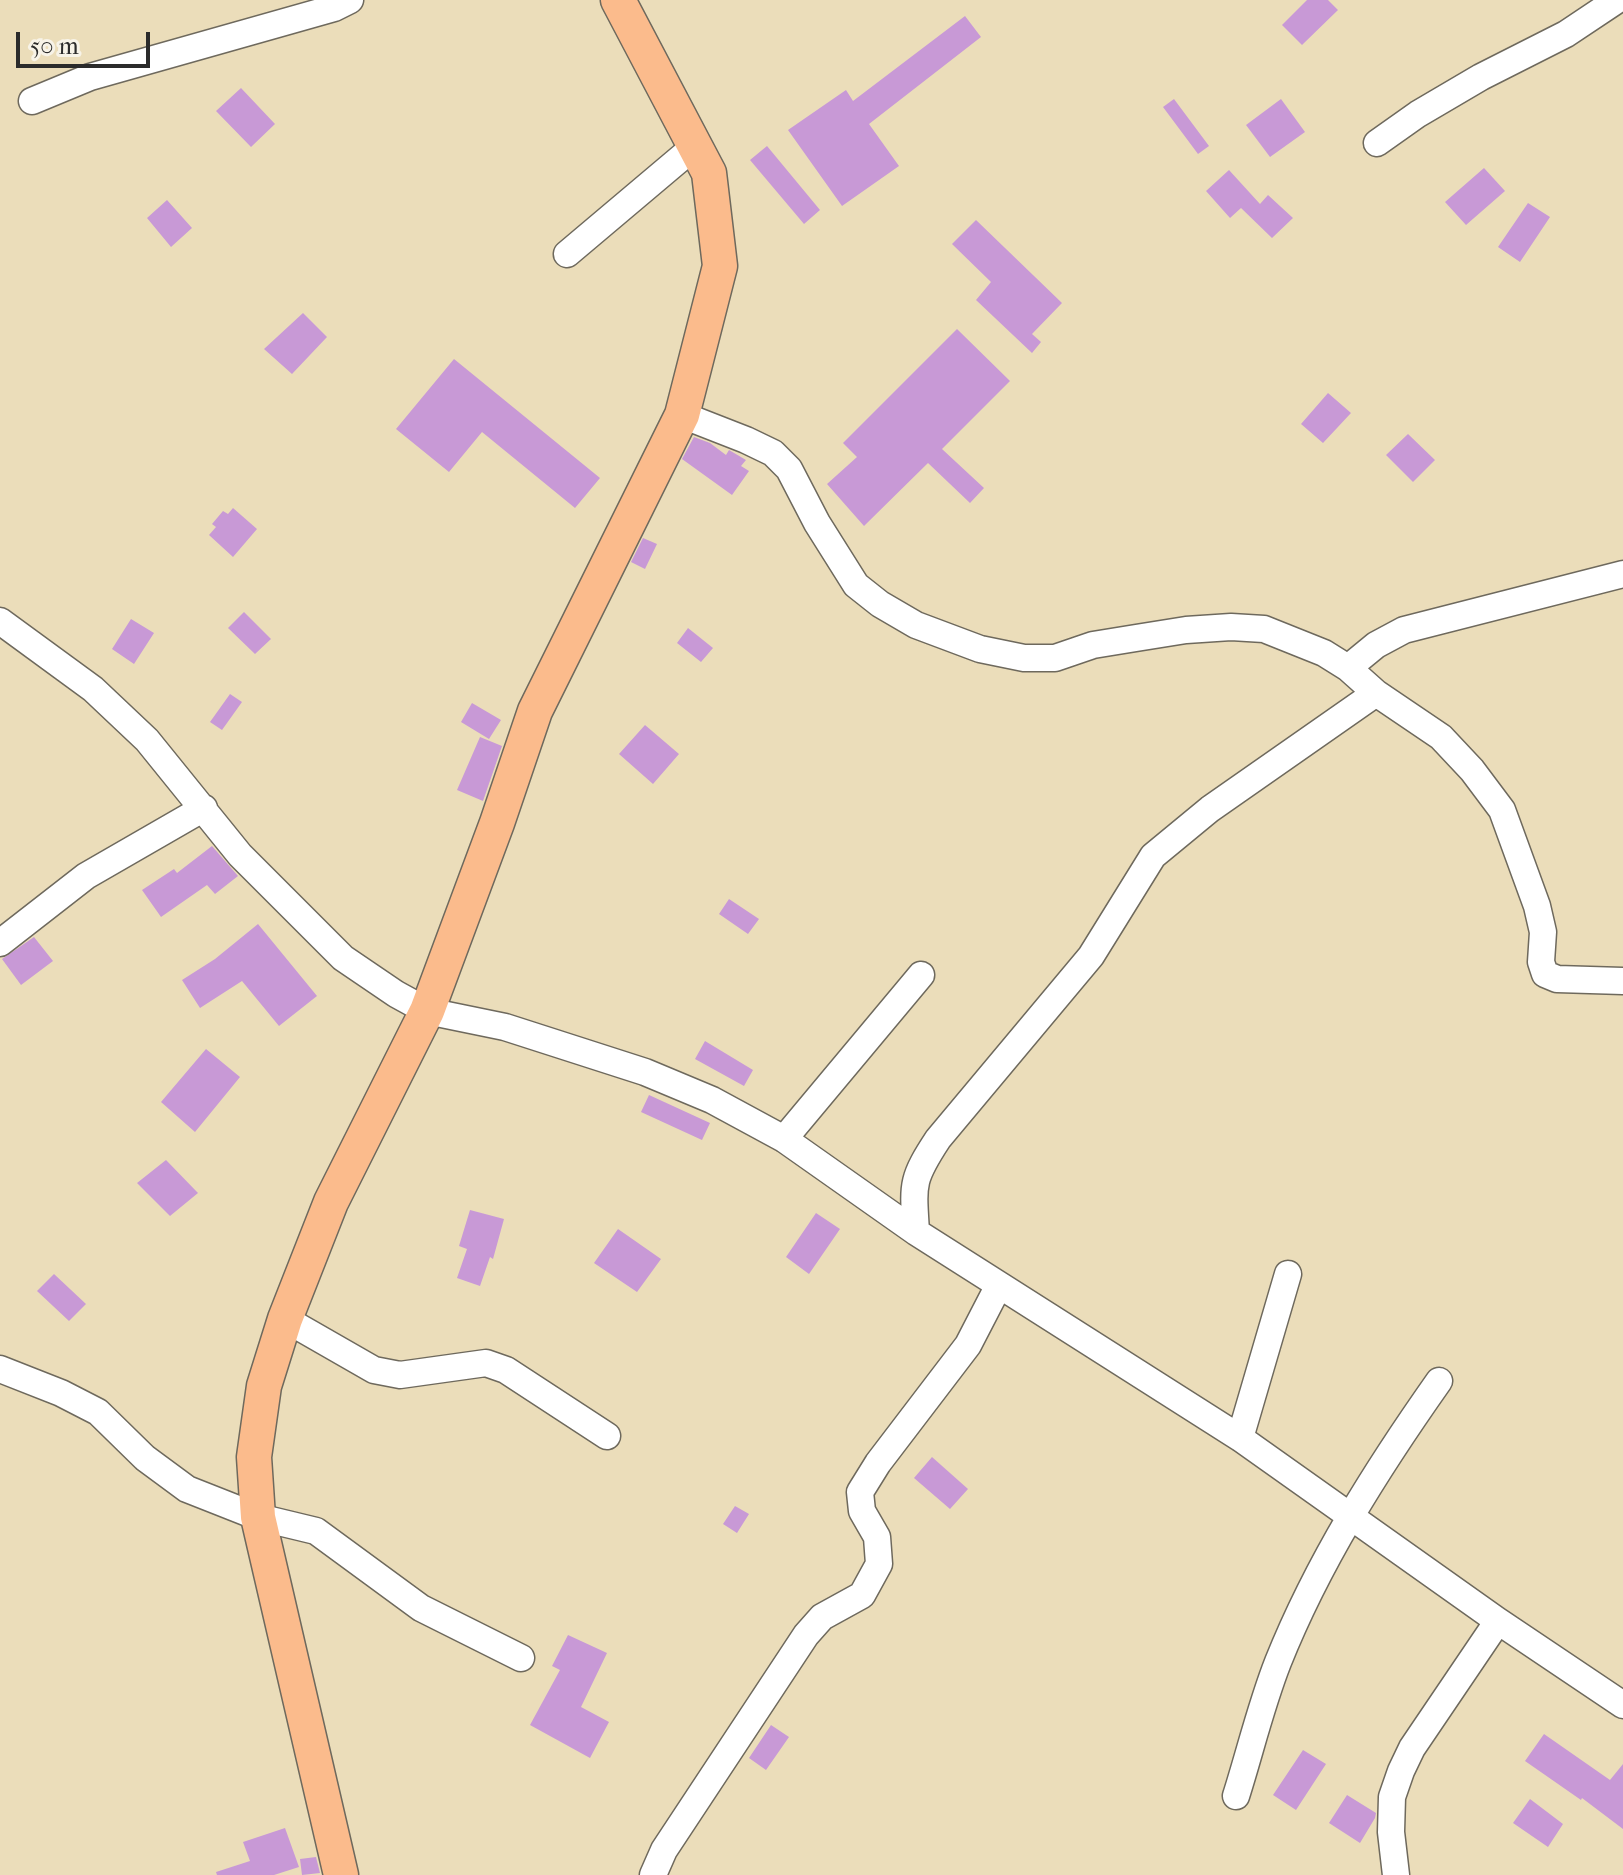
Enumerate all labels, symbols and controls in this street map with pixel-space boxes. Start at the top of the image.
scale bar [20,16,154,66]
text: 50 m [30,32,79,60]

